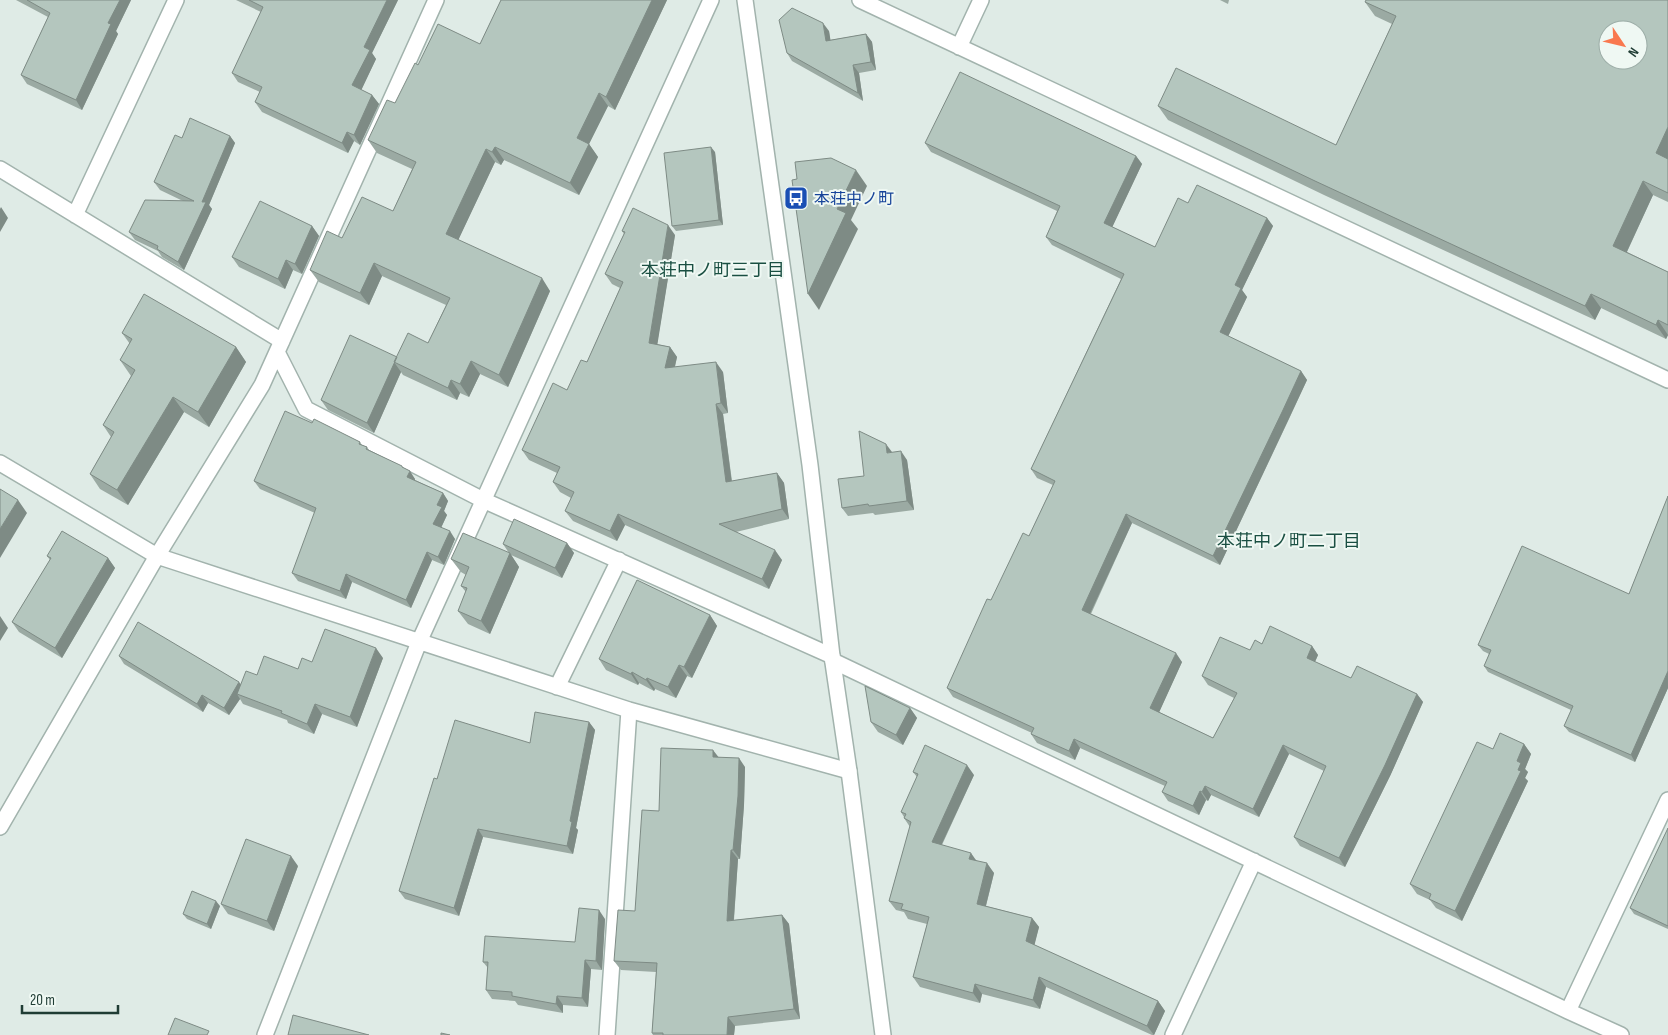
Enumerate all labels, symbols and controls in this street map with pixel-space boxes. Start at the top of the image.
north arrow [1598,20,1648,70]
text: N [1624,44,1642,60]
bus stop icon: 本荘中ノ町 [783,185,809,211]
place label: 本荘中ノ町 [814,190,894,209]
district label: 本荘中ノ町三丁目 [641,260,785,281]
district label: 本荘中ノ町二丁目 [1217,531,1361,552]
scale bar [22,982,119,1014]
text: 20 m [30,991,55,1010]

